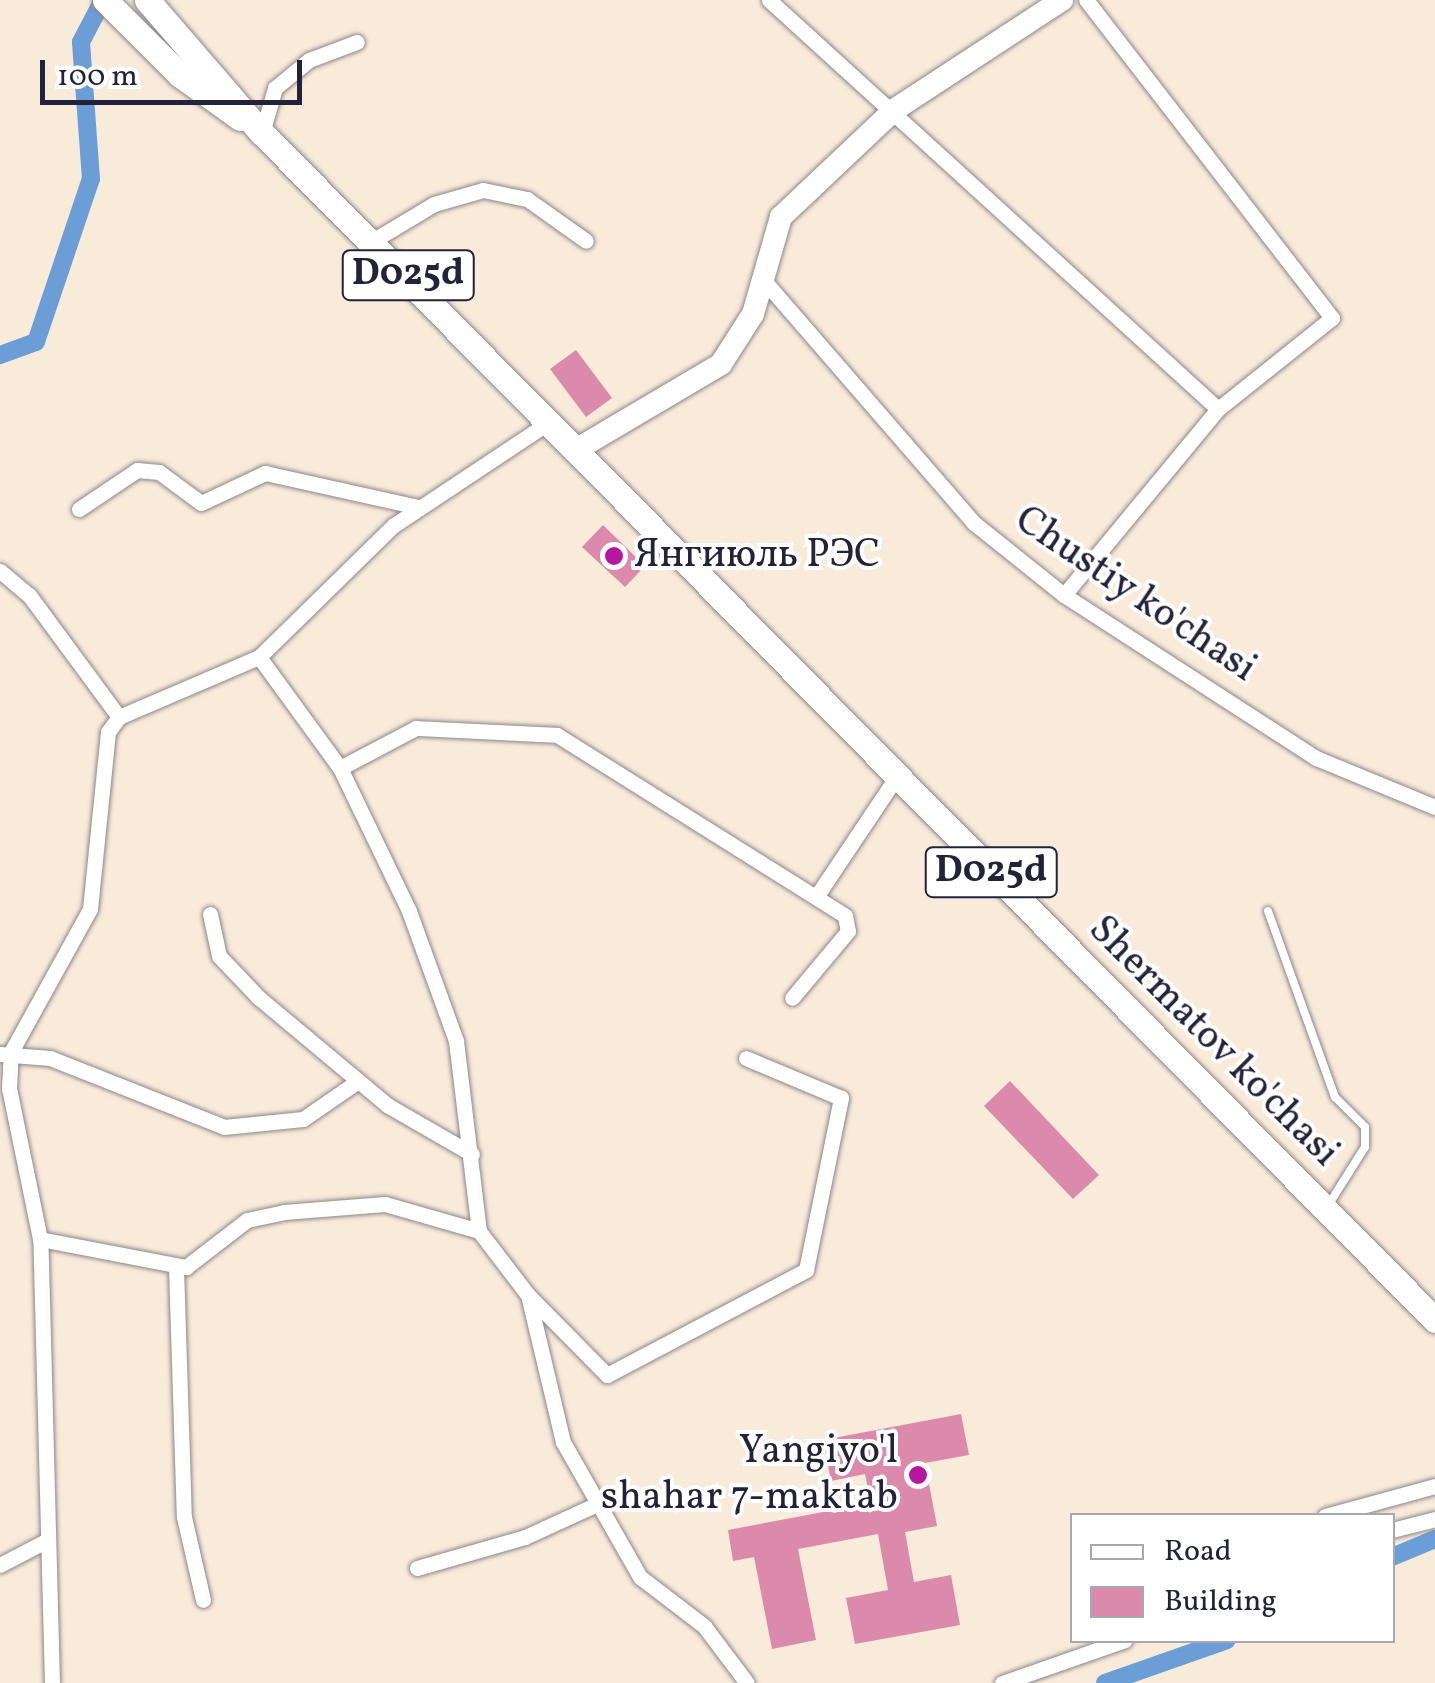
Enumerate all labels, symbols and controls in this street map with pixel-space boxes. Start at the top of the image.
scale bar [45,40,308,102]
text: 100 m [57,56,138,98]
road number: D025d [340,242,476,308]
street label: Chustiy ko'chasi [1005,496,1265,694]
place label: Янгиюль РЭС [634,532,880,580]
marker: Янгиюль РЭС [603,545,625,567]
road number: D025d [924,839,1058,905]
street label: Shermatov ko'chasi [1077,906,1349,1178]
place label: Yangiyo'l shahar 7-maktab [601,1428,898,1522]
marker: Yangiyo'l shahar 7-maktab [907,1464,929,1486]
legend [1070,1513,1395,1643]
text: Road [1164,1531,1232,1573]
text: Building [1164,1581,1277,1623]

